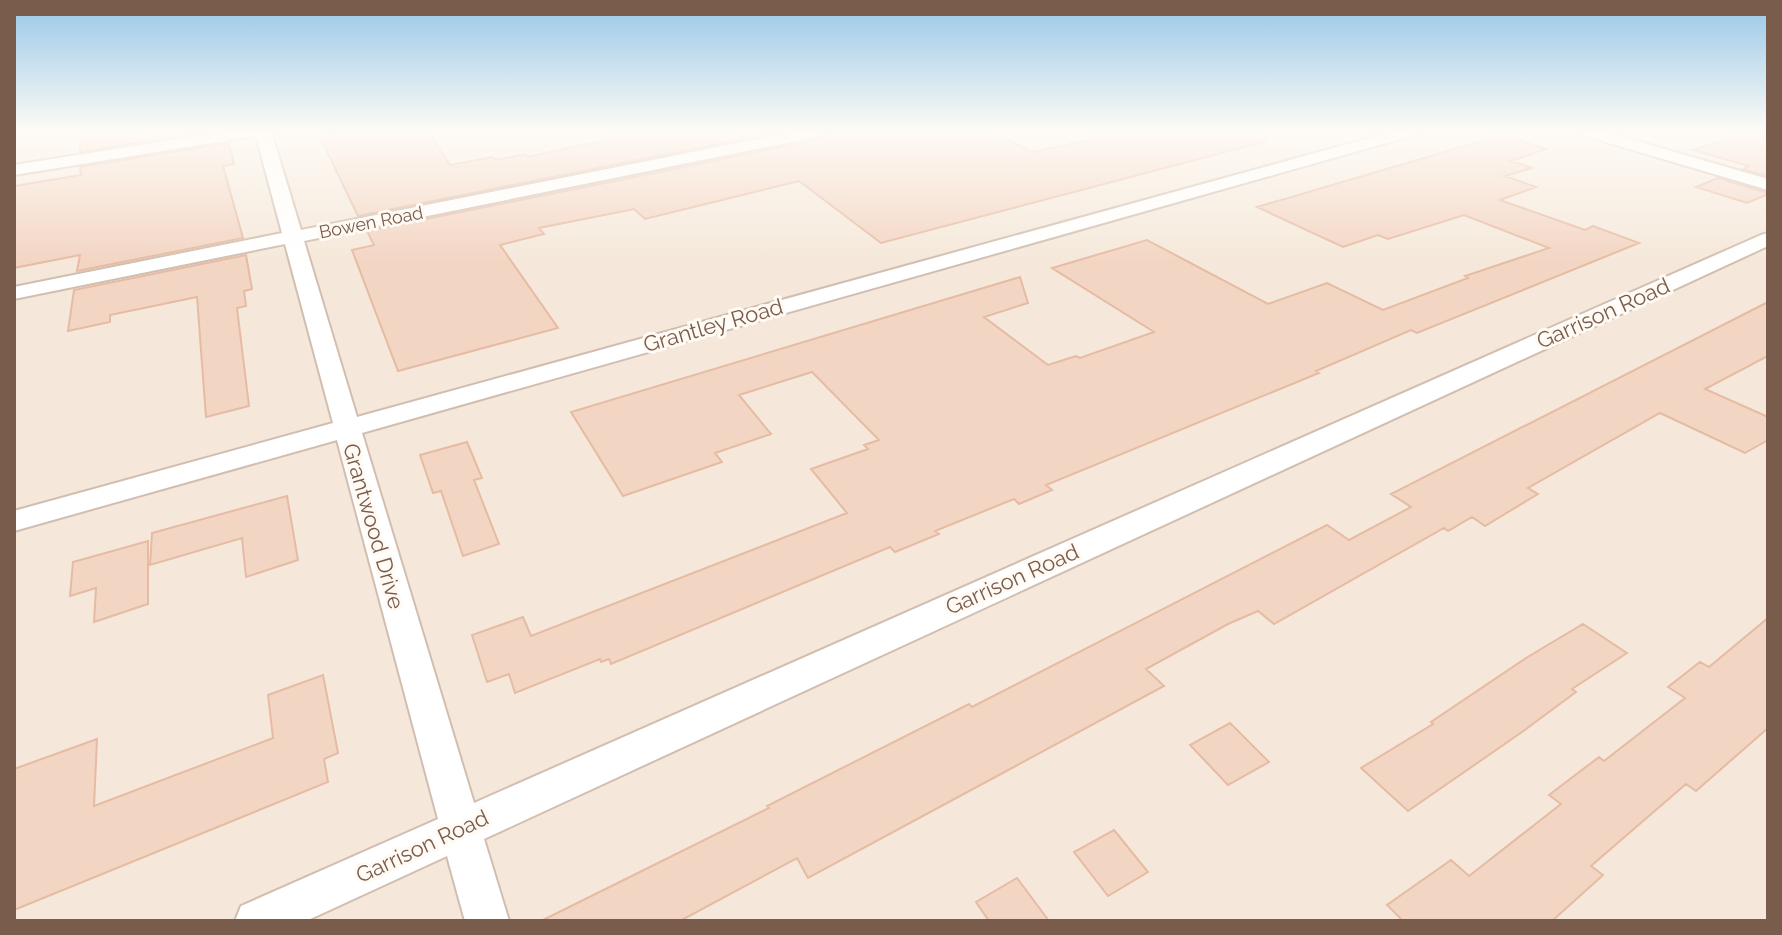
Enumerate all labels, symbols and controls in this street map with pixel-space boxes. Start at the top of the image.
street label: Bowen Road [317,202,425,242]
street label: Garrison Road [1532,272,1674,354]
street label: Grantley Road [640,293,786,357]
street label: Grantwood Drive [338,440,410,612]
street label: Garrison Road [941,538,1083,620]
street label: Garrison Road [352,804,492,888]

